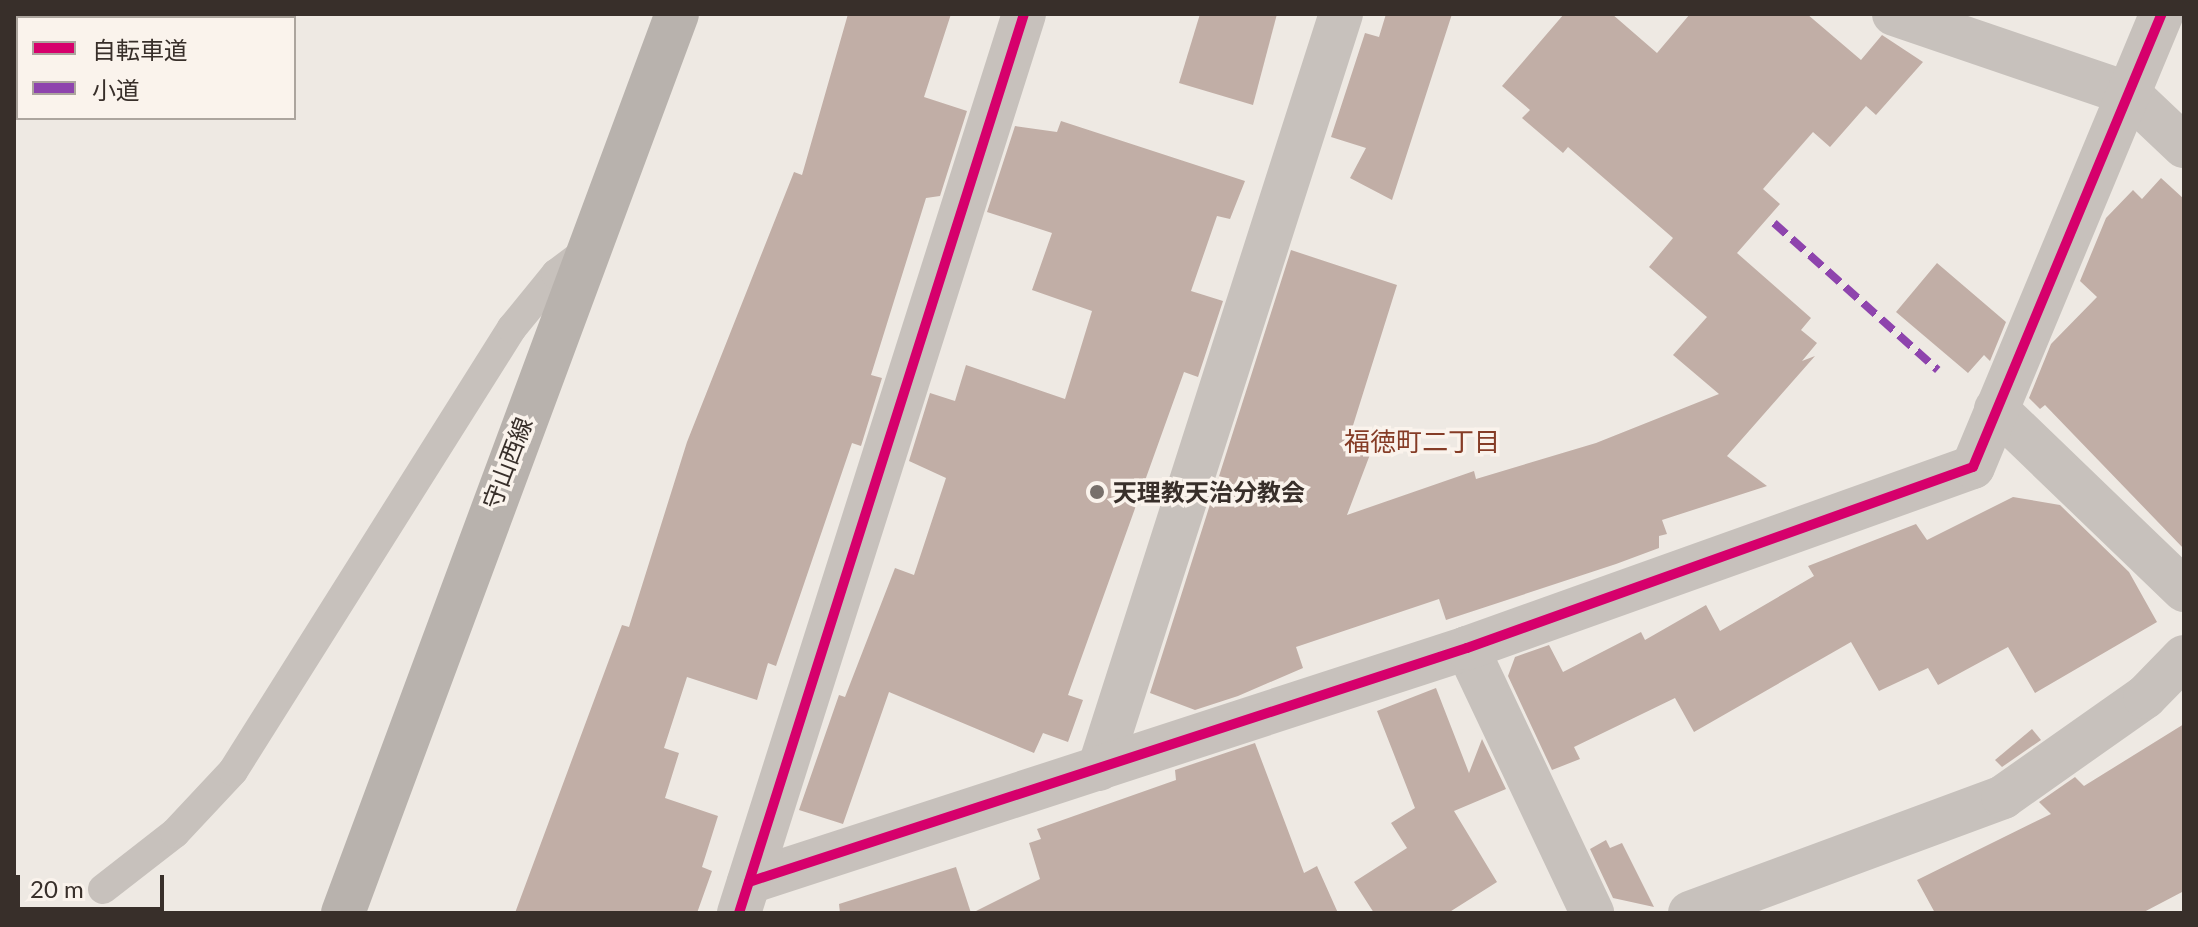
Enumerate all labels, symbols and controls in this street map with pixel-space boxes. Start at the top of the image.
legend [16,16,296,120]
text: 自転車道 [92,35,188,64]
text: 小道 [92,75,140,104]
street label: 守山西線 [476,413,538,513]
district label: 福徳町二丁目 [1344,426,1500,458]
place label: 天理教天治分教会 [1113,478,1305,506]
marker: 天理教天治分教会 [1088,483,1106,501]
scale bar [20,859,168,909]
text: 20 m [30,874,84,903]

